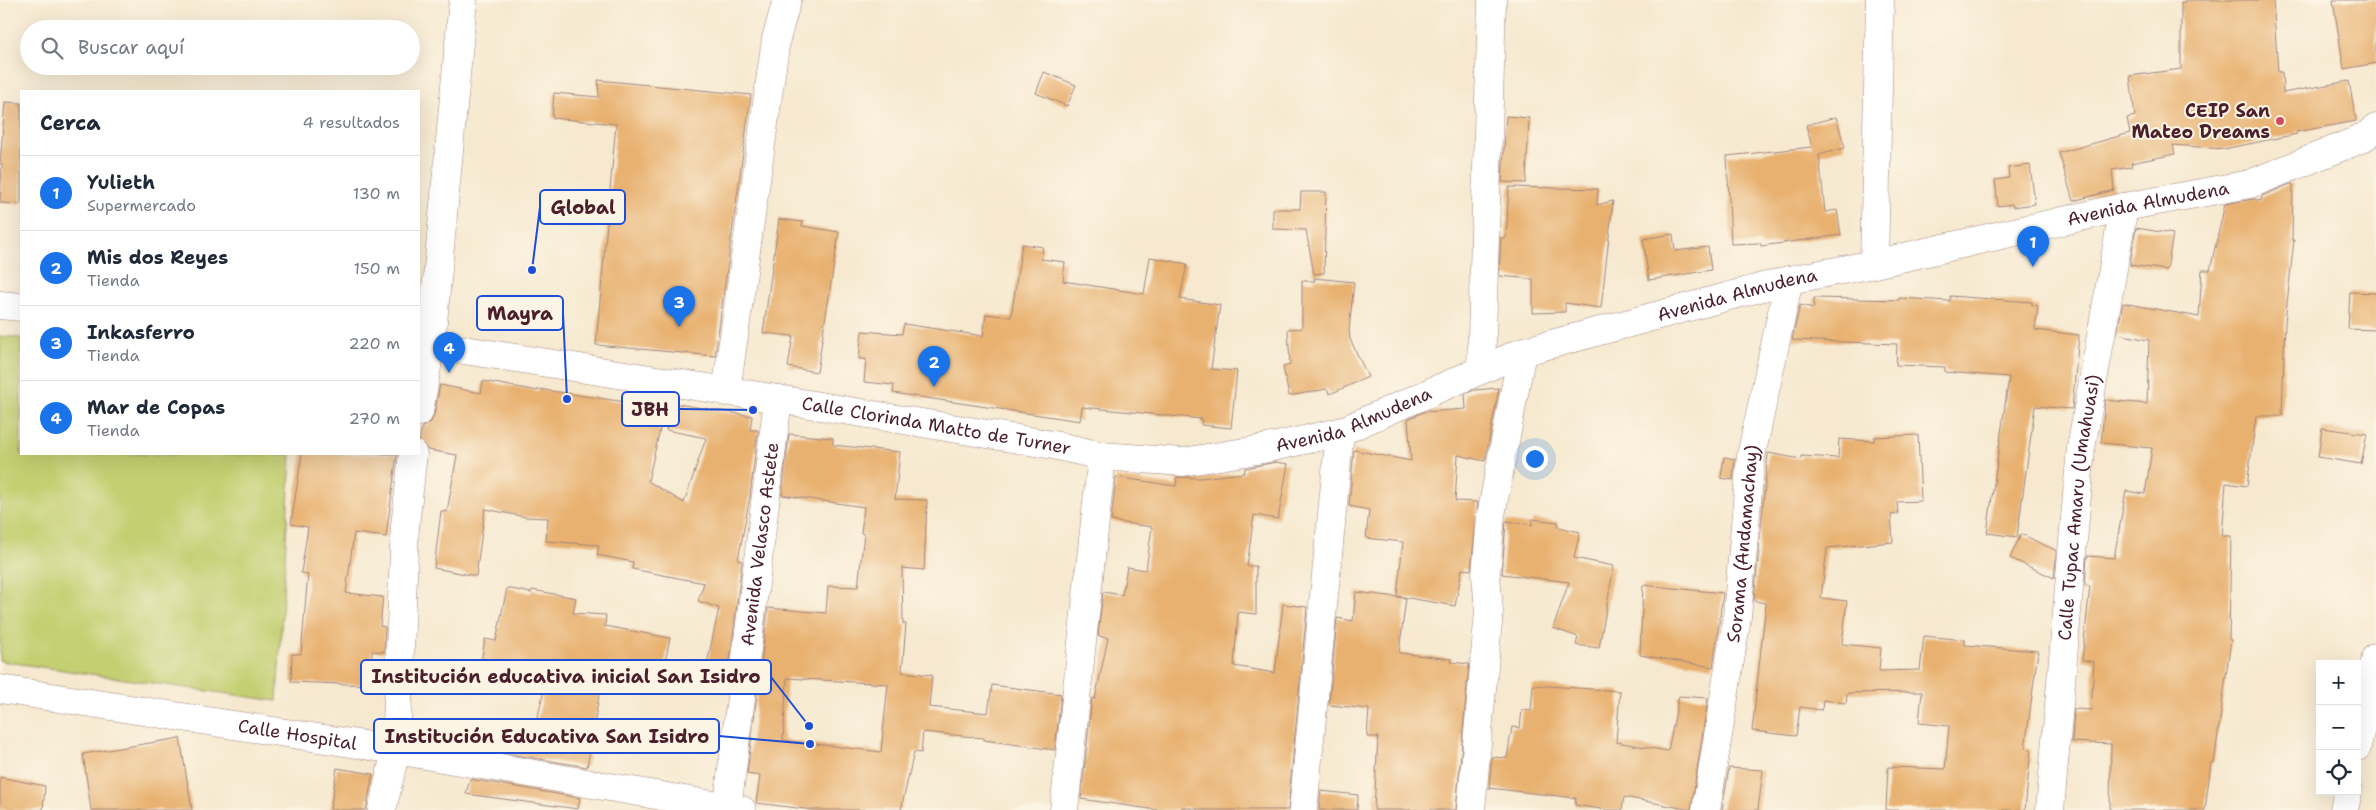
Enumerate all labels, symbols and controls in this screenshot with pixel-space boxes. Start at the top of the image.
search box [20,20,420,75]
icon: search [38,34,66,62]
text: Buscar aquí [78,35,184,60]
place label: CEIP San Mateo Dreams [2131,99,2270,144]
text: Cerca [40,109,101,137]
text: 4 resultados [302,112,400,133]
marker: CEIP San Mateo Dreams [2274,115,2286,127]
text: Yulieth [87,170,155,195]
street label: Avenida Almudena [2065,176,2231,232]
text: 1 [52,183,60,204]
text: 130 m [353,183,400,204]
callout: Global [540,190,625,224]
text: Supermercado [87,195,196,216]
text: Global [550,195,616,220]
pin: 1 [2017,226,2049,267]
text: Mis dos Reyes [87,245,228,270]
text: 2 [50,258,62,279]
text: 150 m [353,258,400,279]
street label: Avenida Almudena [1655,263,1819,327]
text: Tienda [87,270,140,291]
pin: 3 [663,286,695,327]
callout: Mayra [477,296,563,330]
text: Mayra [487,301,553,326]
text: Inkasferro [87,320,195,345]
pin: 4 [433,332,465,373]
text: 3 [50,333,62,354]
text: 220 m [348,333,400,354]
text: Tienda [87,345,140,366]
pin: 2 [918,346,950,387]
street label: Calle Tupac Amaru (Umahuasi) [2053,373,2106,641]
street label: Avenida Almudena [1273,381,1435,458]
street label: Calle Clorinda Matto de Turner [800,391,1073,461]
callout: JBH [622,392,679,426]
text: Mar de Copas [87,395,225,420]
text: JBH [631,397,669,422]
text: 4 [50,408,62,429]
text: 270 m [349,408,400,429]
text: Tienda [87,420,140,441]
street label: Avenida Velasco Astete [735,441,785,647]
street label: Sorama (Andamachay) [1721,442,1765,644]
your location [1522,446,1548,472]
callout: Institución educativa inicial San Isidro [361,660,771,694]
map controls [2316,660,2361,795]
button: + [2316,660,2361,705]
text: Institución educativa inicial San Isidro [371,664,761,689]
button: − [2316,705,2361,750]
street label: Calle Hospital [236,714,359,756]
callout: Institución Educativa San Isidro [374,719,719,753]
text: Institución Educativa San Isidro [385,724,709,749]
button: locate [2316,750,2361,795]

